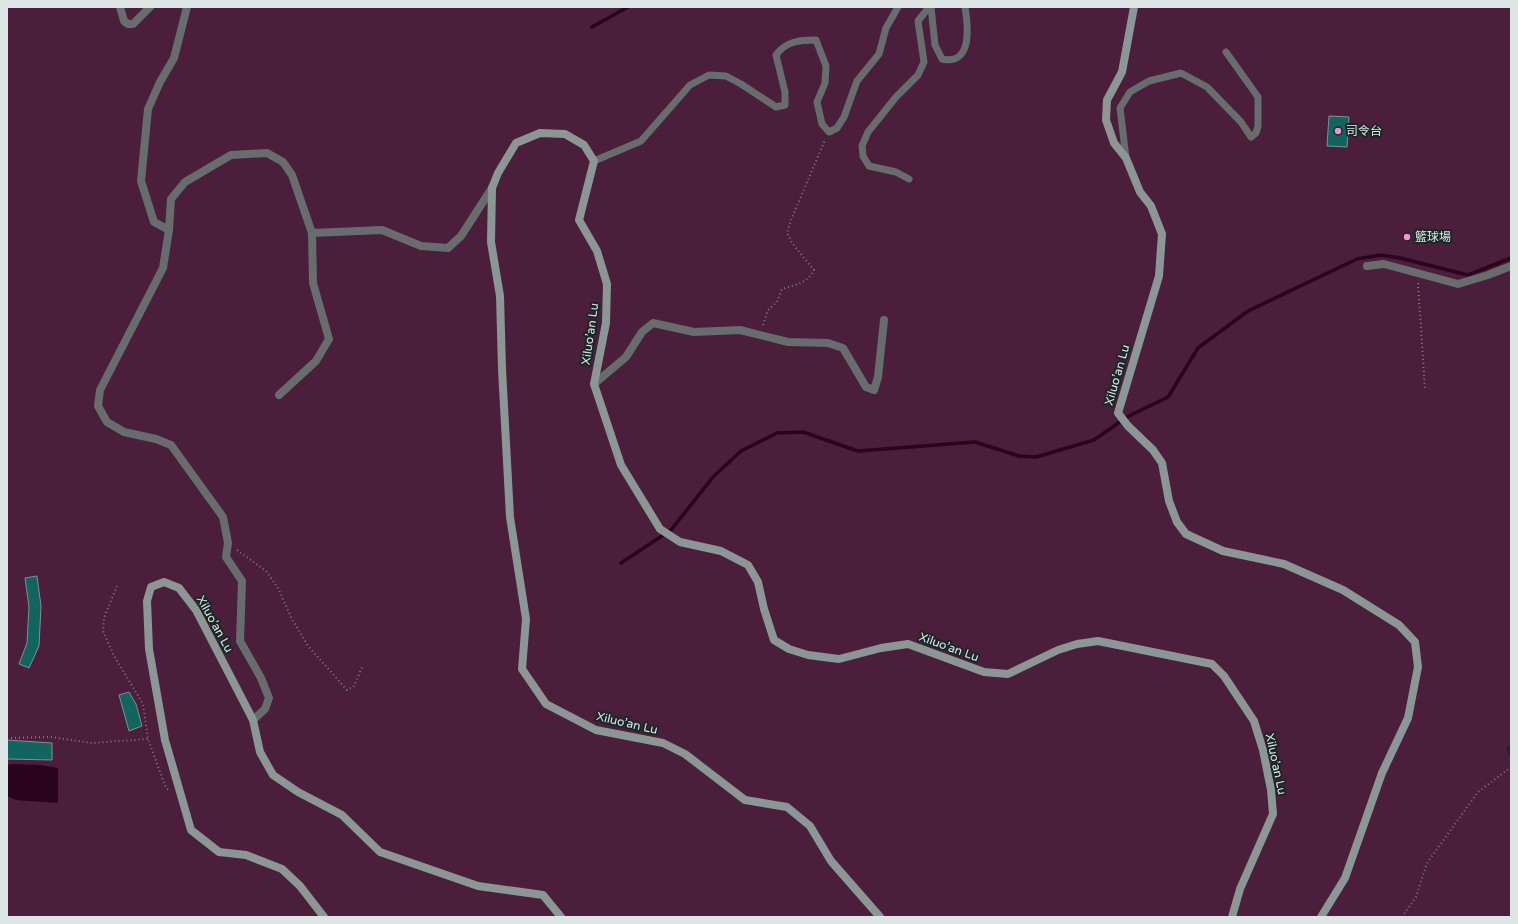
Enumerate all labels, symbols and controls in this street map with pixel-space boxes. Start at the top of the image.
place label: 司令台 [1346,124,1382,138]
marker: 司令台 [1333,126,1343,136]
place label: 籃球場 [1415,230,1451,244]
marker: 籃球場 [1402,232,1412,242]
street label: Xiluo’an Lu [579,302,601,366]
street label: Xiluo’an Lu [1102,343,1132,407]
street label: Xiluo’an Lu [194,593,236,655]
street label: Xiluo’an Lu [917,630,981,664]
street label: Xiluo’an Lu [595,709,659,737]
street label: Xiluo’an Lu [1263,732,1289,796]

